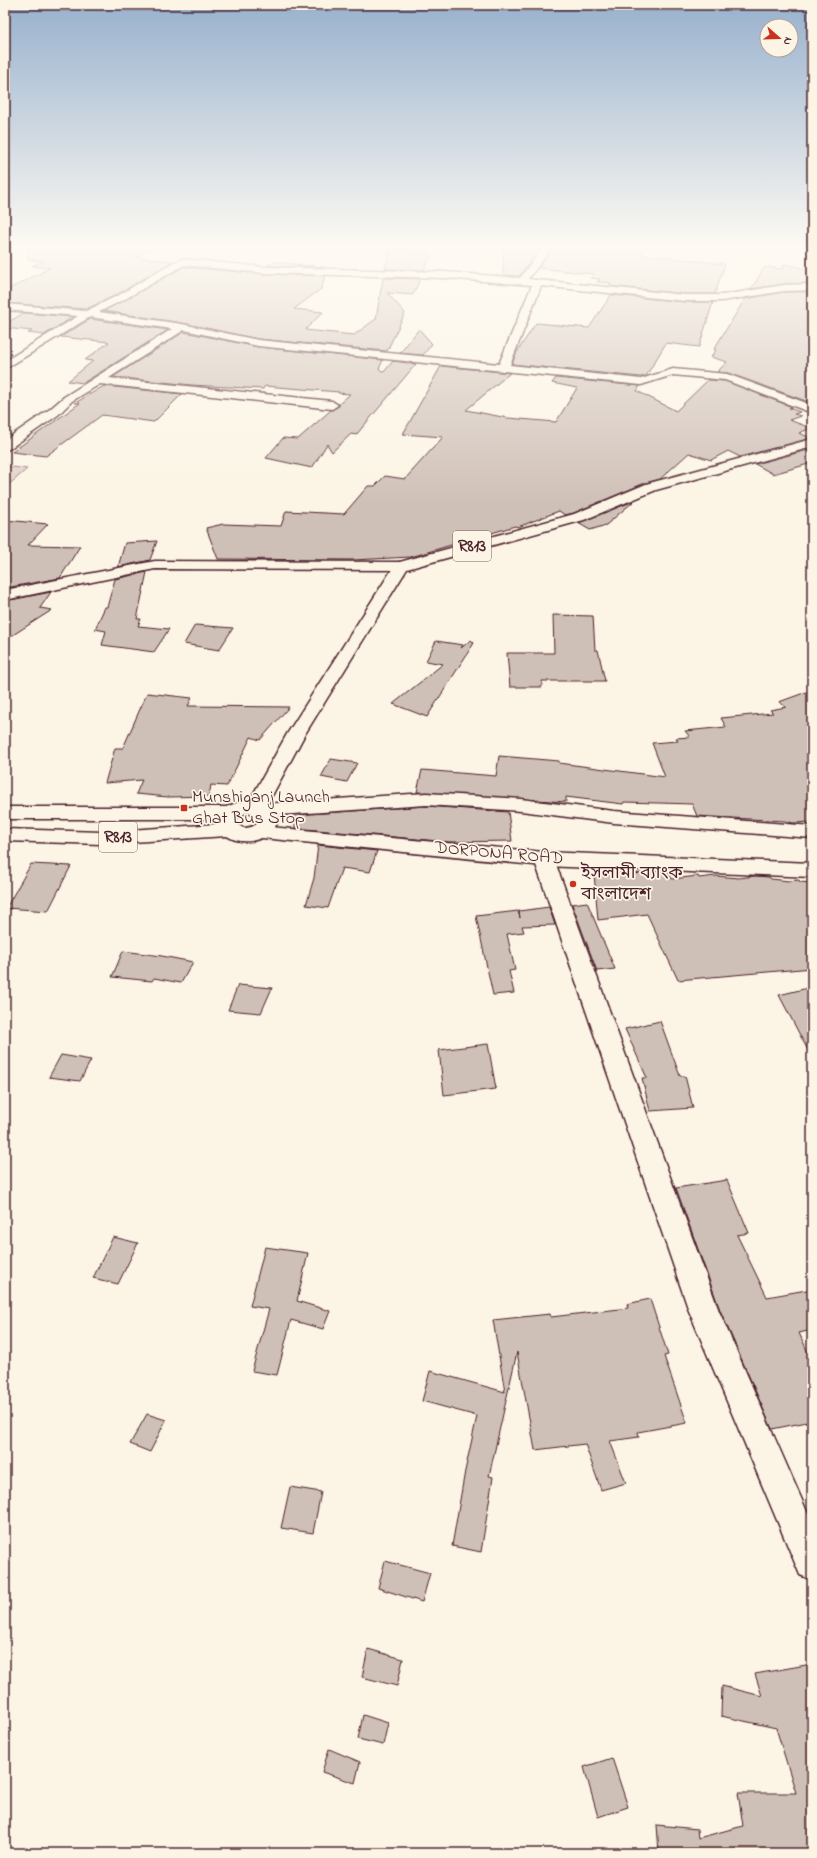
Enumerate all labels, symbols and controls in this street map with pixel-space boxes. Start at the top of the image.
north arrow [759,18,799,58]
text: N [779,35,796,47]
road number: R813 [453,531,491,561]
place label: Munshiganj Launch Ghat Bus Stop [192,785,330,832]
marker: Munshiganj Launch Ghat Bus Stop [179,803,189,813]
road number: R813 [99,822,137,852]
street label: DORPONA ROAD [433,835,564,873]
place label: ইসলামী ব্যাংক বাংলাদেশ [580,861,683,908]
marker: ইসলামী ব্যাংক বাংলাদেশ [568,879,578,889]

